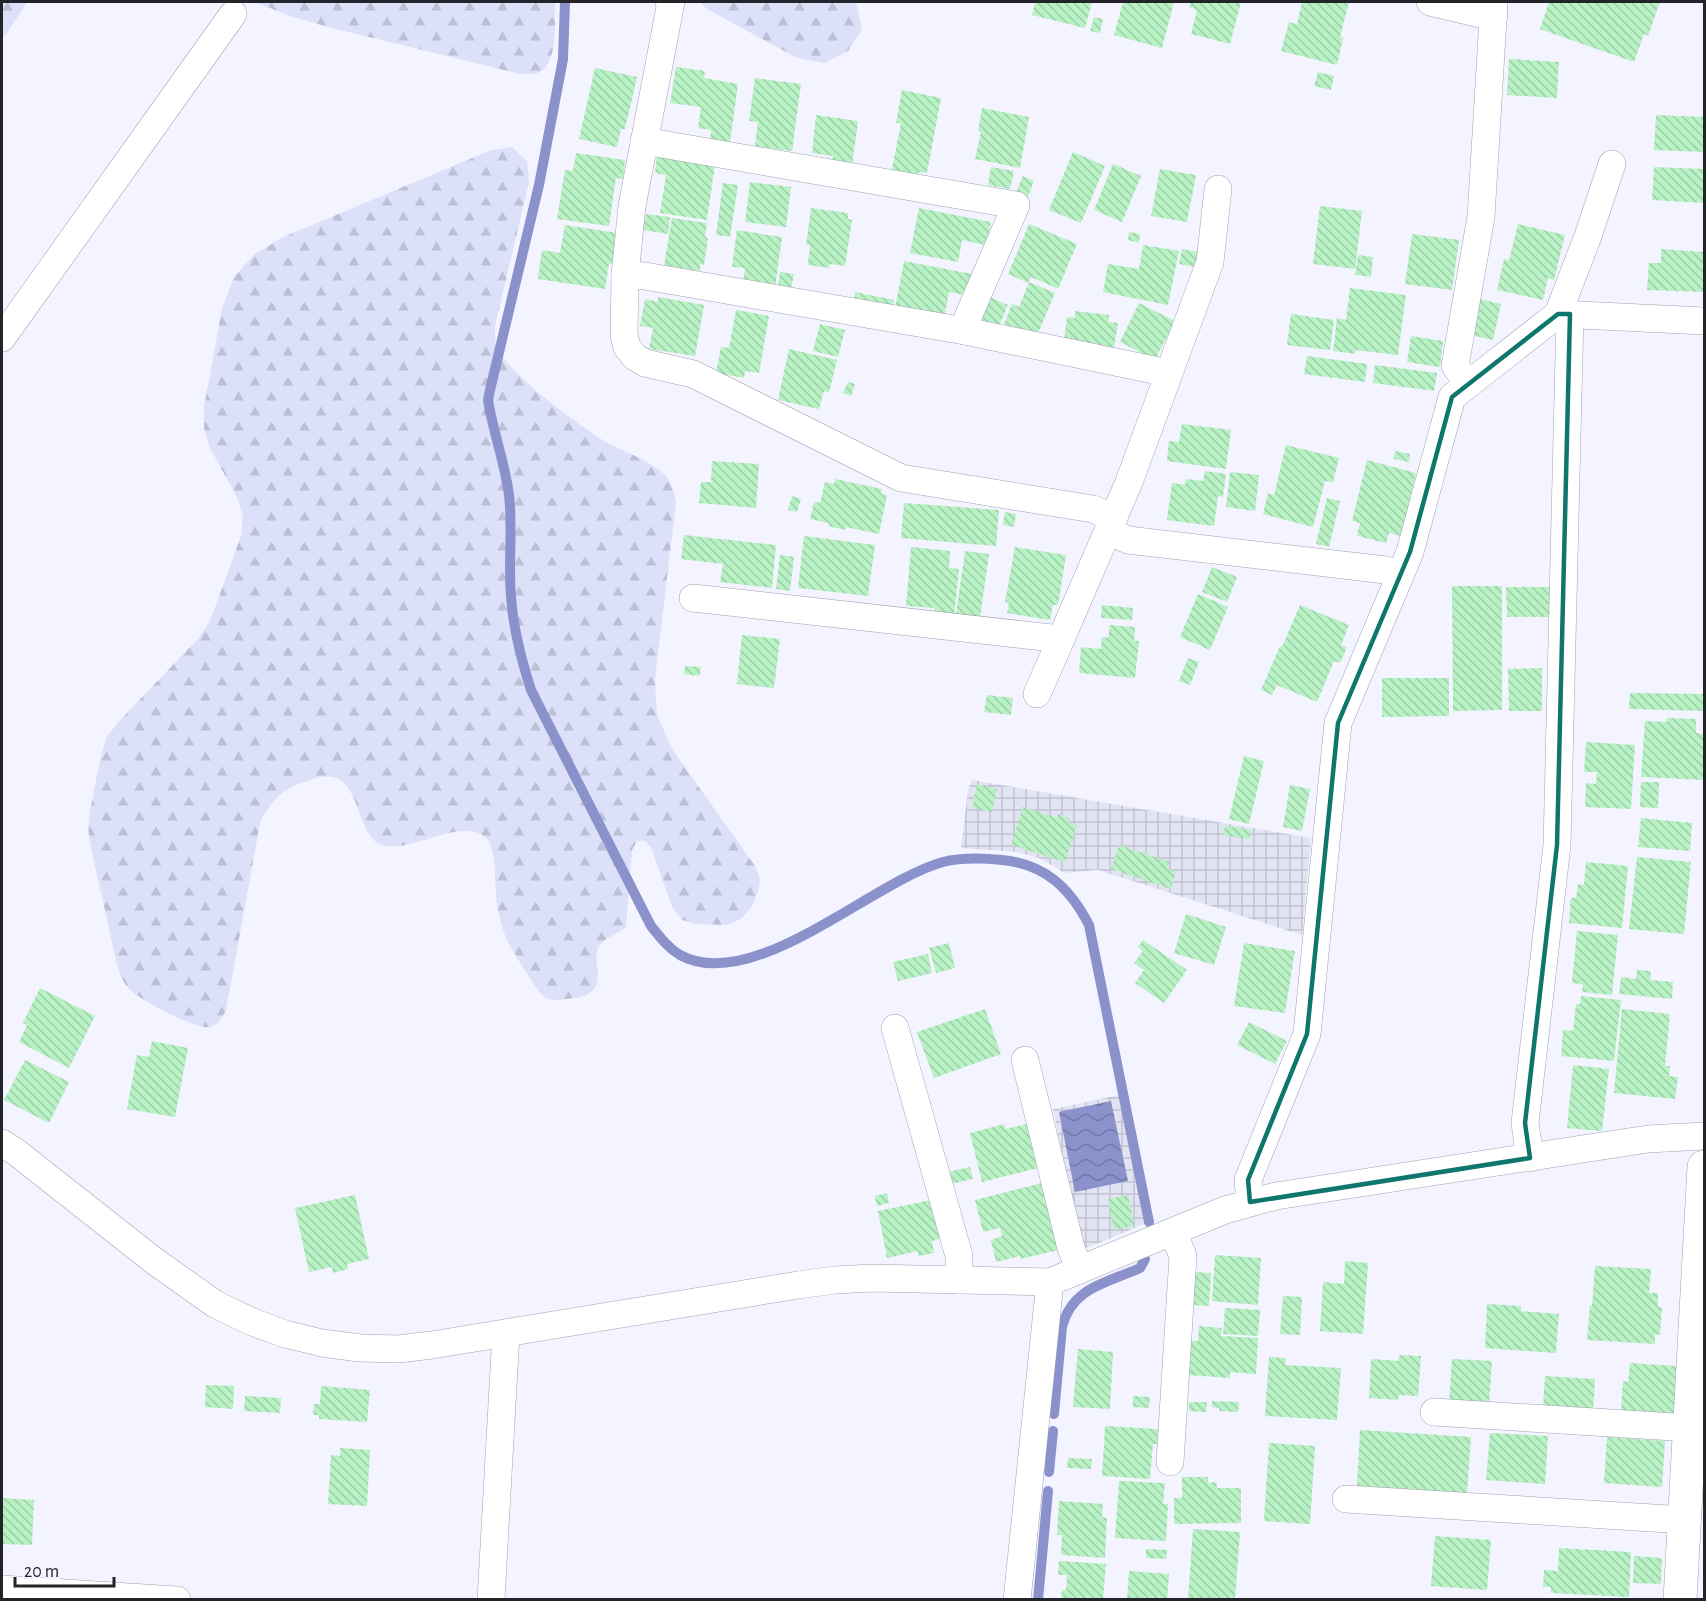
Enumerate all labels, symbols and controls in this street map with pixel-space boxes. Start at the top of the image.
scale bar [15,1550,114,1588]
text: 20 m [24,1563,59,1581]

